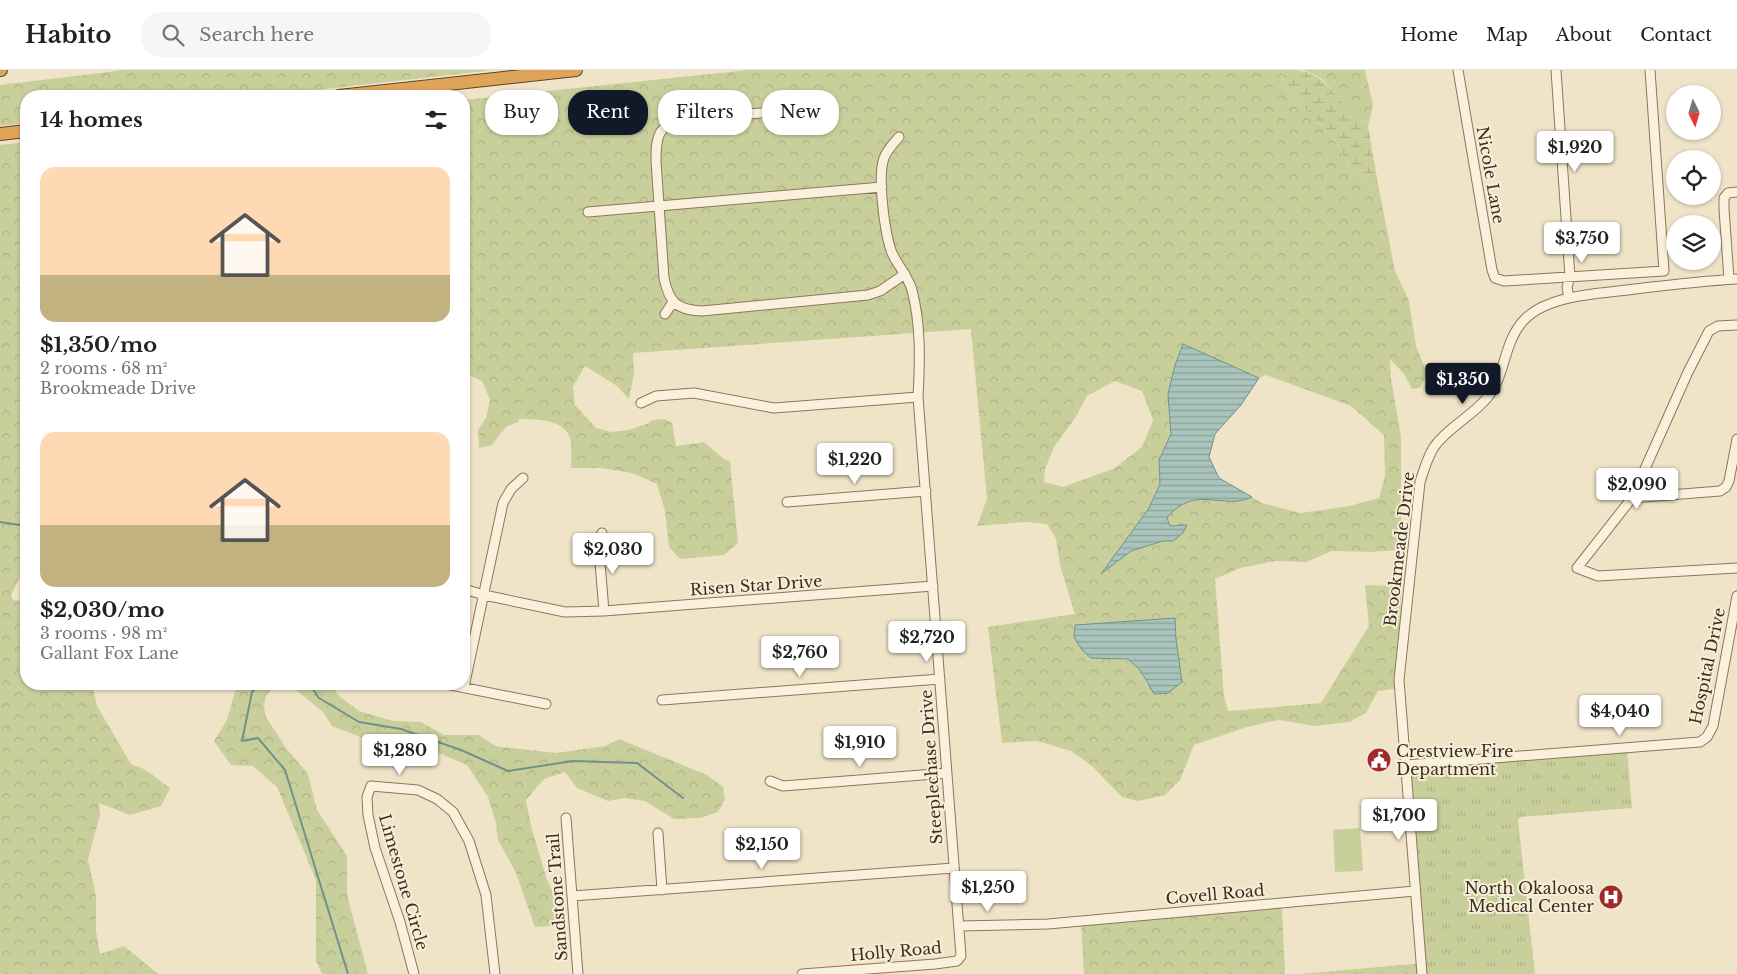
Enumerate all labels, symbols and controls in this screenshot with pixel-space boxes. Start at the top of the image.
search box [141,12,491,57]
text: Habito [25,20,111,49]
icon: search [159,21,187,49]
text: Search here [199,23,314,46]
text: Home [1400,24,1458,46]
text: Map [1486,24,1528,46]
text: About [1556,24,1612,46]
text: Contact [1640,24,1712,46]
north arrow [1666,85,1721,140]
map controls [1666,85,1721,270]
chip: Buy [485,90,558,135]
chip: Rent [568,90,648,135]
chip: Filters [658,90,752,135]
chip: New [762,90,839,135]
icon: filters [422,106,450,134]
text: 14 homes [40,107,143,133]
street label: Nicole Lane [1473,125,1509,225]
pin: $1,920 [1534,131,1616,173]
text: $1,920 [1548,137,1602,157]
button: locate [1666,150,1721,205]
icon: home [200,200,290,290]
button: layers [1666,215,1721,270]
pin: $3,750 [1541,222,1623,264]
text: $3,750 [1555,228,1609,248]
text: $1,350/mo [40,332,157,358]
text: 2 rooms · 68 m² [40,358,167,378]
pin: $1,350 [1422,362,1504,405]
text: $1,350 [1436,369,1490,389]
text: Brookmeade Drive [40,378,196,398]
pin: $1,220 [814,442,896,485]
text: $1,220 [828,449,882,469]
icon: home [200,465,290,555]
pin: $2,090 [1596,468,1678,510]
street label: Brookmeade Drive [1380,470,1418,628]
text: $2,090 [1607,474,1667,494]
pin: $2,030 [572,532,654,575]
text: $2,030 [584,539,642,559]
street label: Risen Star Drive [689,570,823,600]
text: $2,030/mo [40,597,164,623]
street label: Hospital Drive [1685,606,1729,726]
pin: $2,720 [886,620,968,663]
text: 3 rooms · 98 m² [40,623,167,643]
text: $2,720 [899,627,955,647]
pin: $2,760 [759,636,841,678]
text: $2,760 [772,642,828,662]
text: Gallant Fox Lane [40,643,179,663]
street label: Steeplechase Drive [916,689,946,845]
pin: $4,040 [1579,694,1661,737]
text: $4,040 [1590,701,1650,721]
pin: $1,910 [819,726,901,768]
text: $1,910 [834,732,886,752]
pin: $1,280 [359,734,441,776]
text: $1,280 [373,740,427,760]
place label: Crestview Fire Department [1396,741,1514,779]
public building icon: Crestview Fire Department [1366,747,1392,773]
pin: $1,700 [1358,798,1440,841]
text: $1,700 [1372,805,1426,825]
street label: Limestone Circle [375,812,433,952]
pin: $2,150 [721,828,803,870]
street label: Sandstone Trail [543,832,571,962]
text: $2,150 [735,834,789,854]
pin: $1,250 [947,870,1029,913]
text: $1,250 [961,877,1015,897]
place label: North Okaloosa Medical Center [1464,878,1594,916]
street label: Covell Road [1165,880,1265,908]
hospital icon: North Okaloosa Medical Center [1598,884,1624,910]
street label: Holly Road [849,937,943,965]

